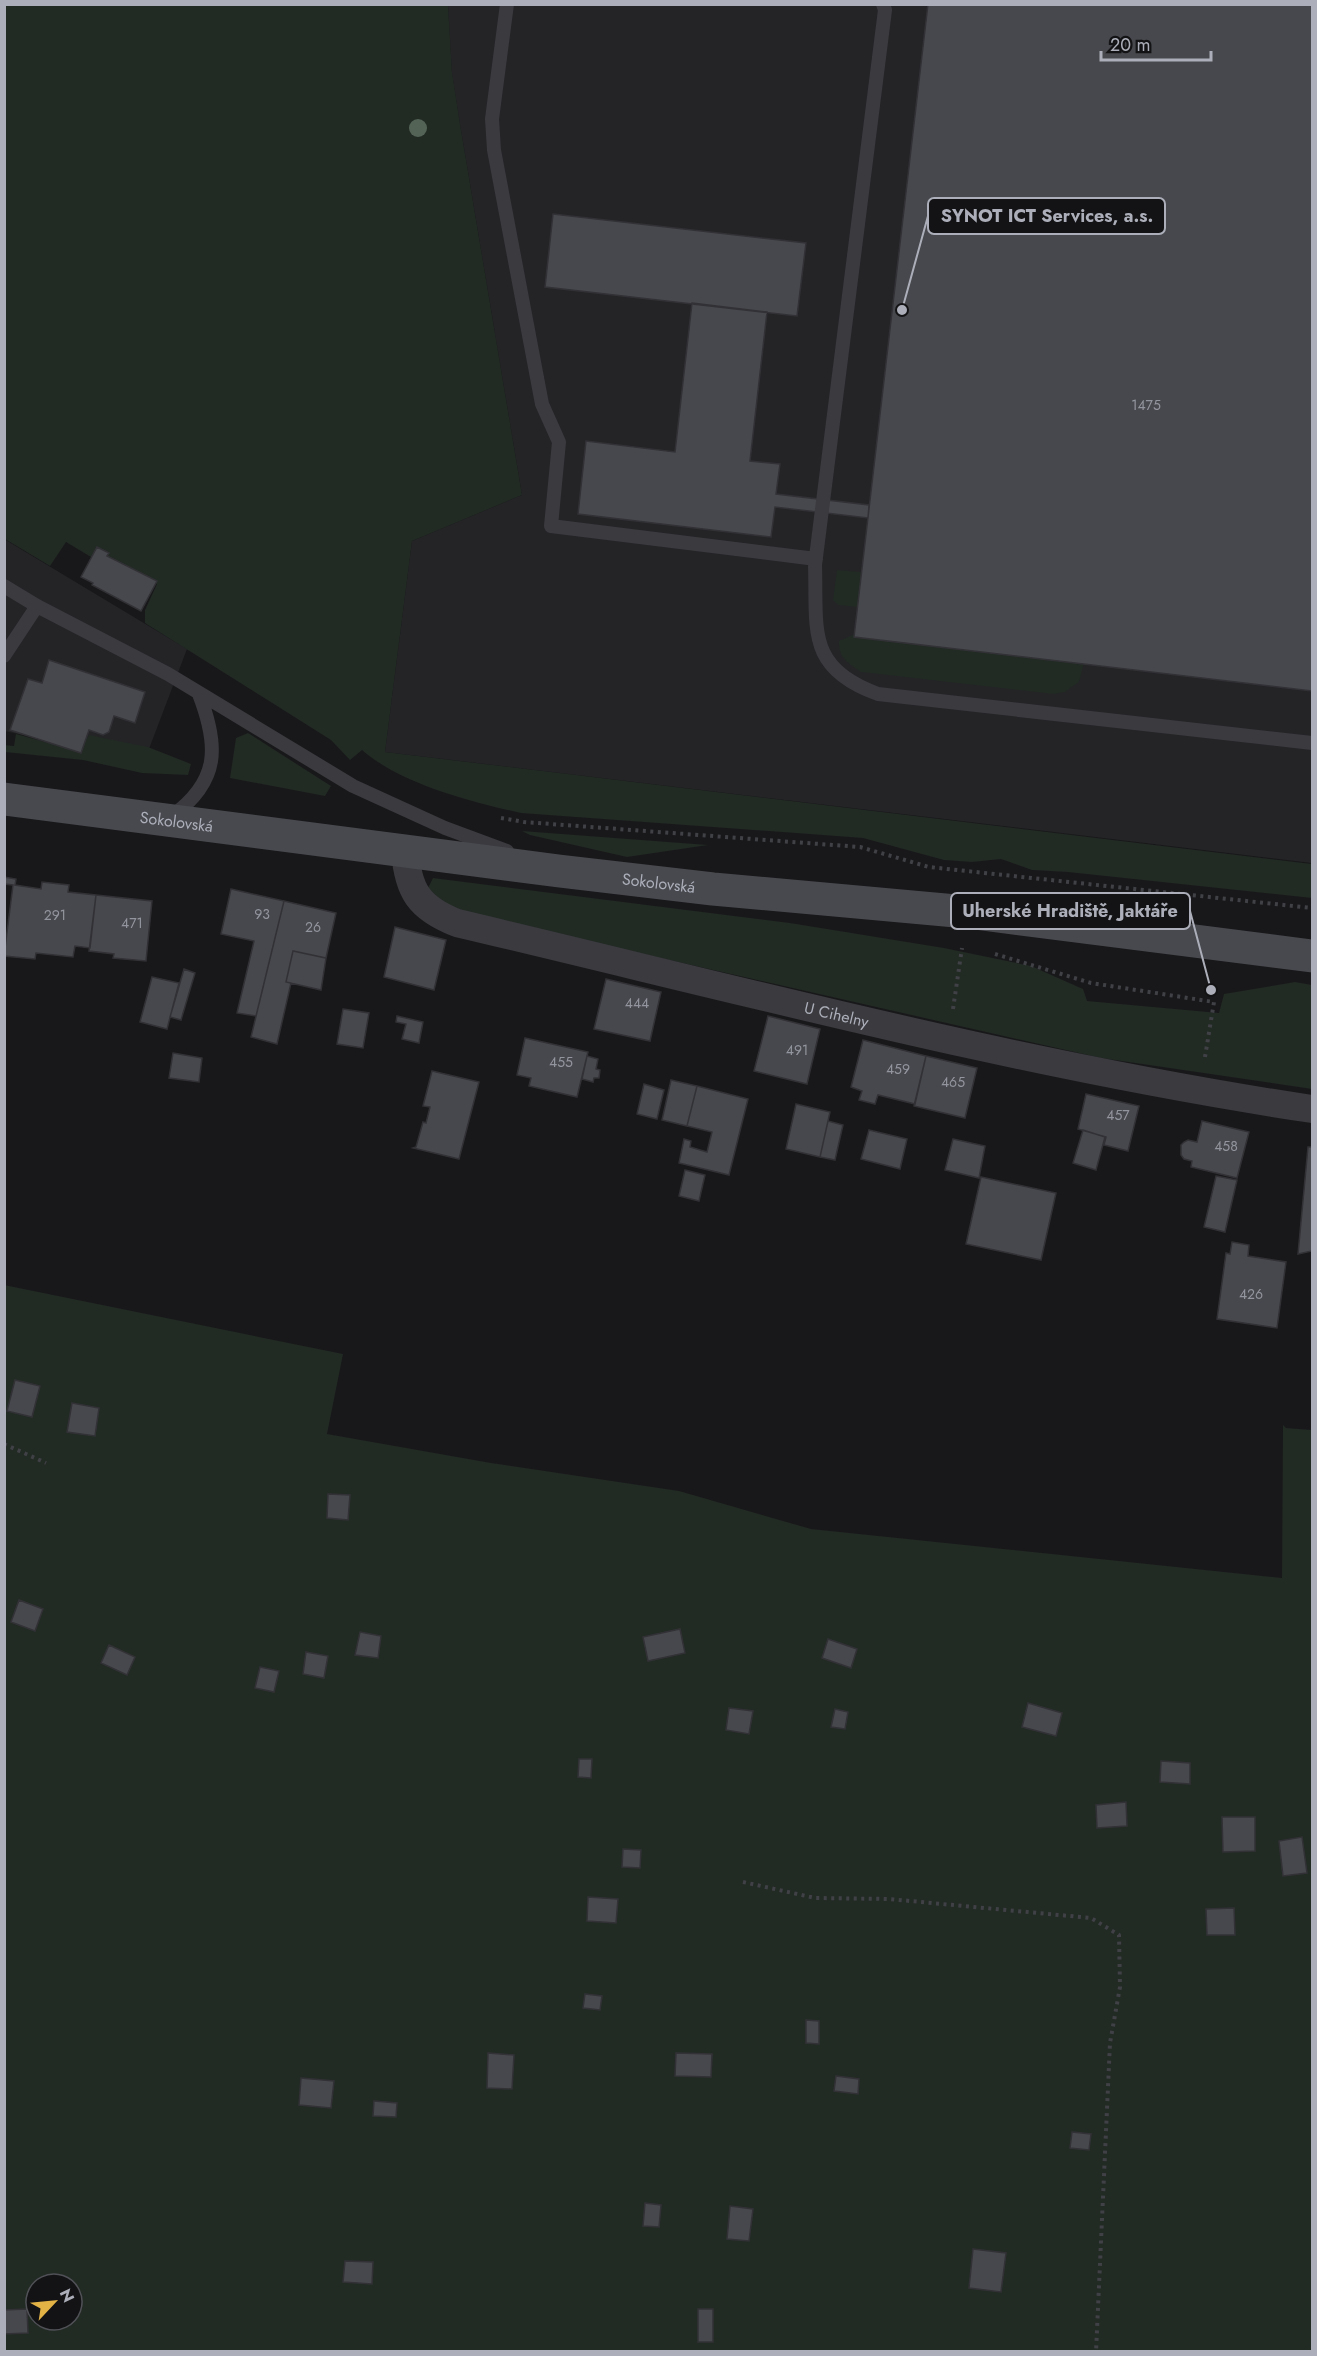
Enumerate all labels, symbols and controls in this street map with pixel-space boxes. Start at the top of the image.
scale bar [1101,24,1210,62]
text: 20 m [1110,32,1150,58]
callout: SYNOT ICT Services, a.s. [928,198,1165,234]
text: SYNOT ICT Services, a.s. [941,203,1153,229]
house number: 1475 [1131,395,1161,415]
street label: Sokolovská [139,805,215,838]
street label: Sokolovská [621,867,697,898]
callout: Uherské Hradiště, Jaktáře [951,893,1190,929]
text: Uherské Hradiště, Jaktáře [962,898,1178,924]
house number: 93 [254,904,270,924]
house number: 291 [44,905,66,925]
house number: 471 [121,913,143,933]
house number: 26 [305,917,321,937]
house number: 444 [625,993,649,1013]
street label: U Cihelny [802,995,872,1033]
house number: 491 [786,1040,808,1060]
house number: 455 [549,1052,573,1072]
house number: 459 [886,1059,910,1079]
house number: 465 [941,1072,965,1092]
house number: 457 [1106,1105,1130,1125]
house number: 458 [1214,1136,1238,1156]
house number: 426 [1239,1284,1263,1304]
north arrow [24,2272,84,2332]
text: N [54,2285,80,2306]

